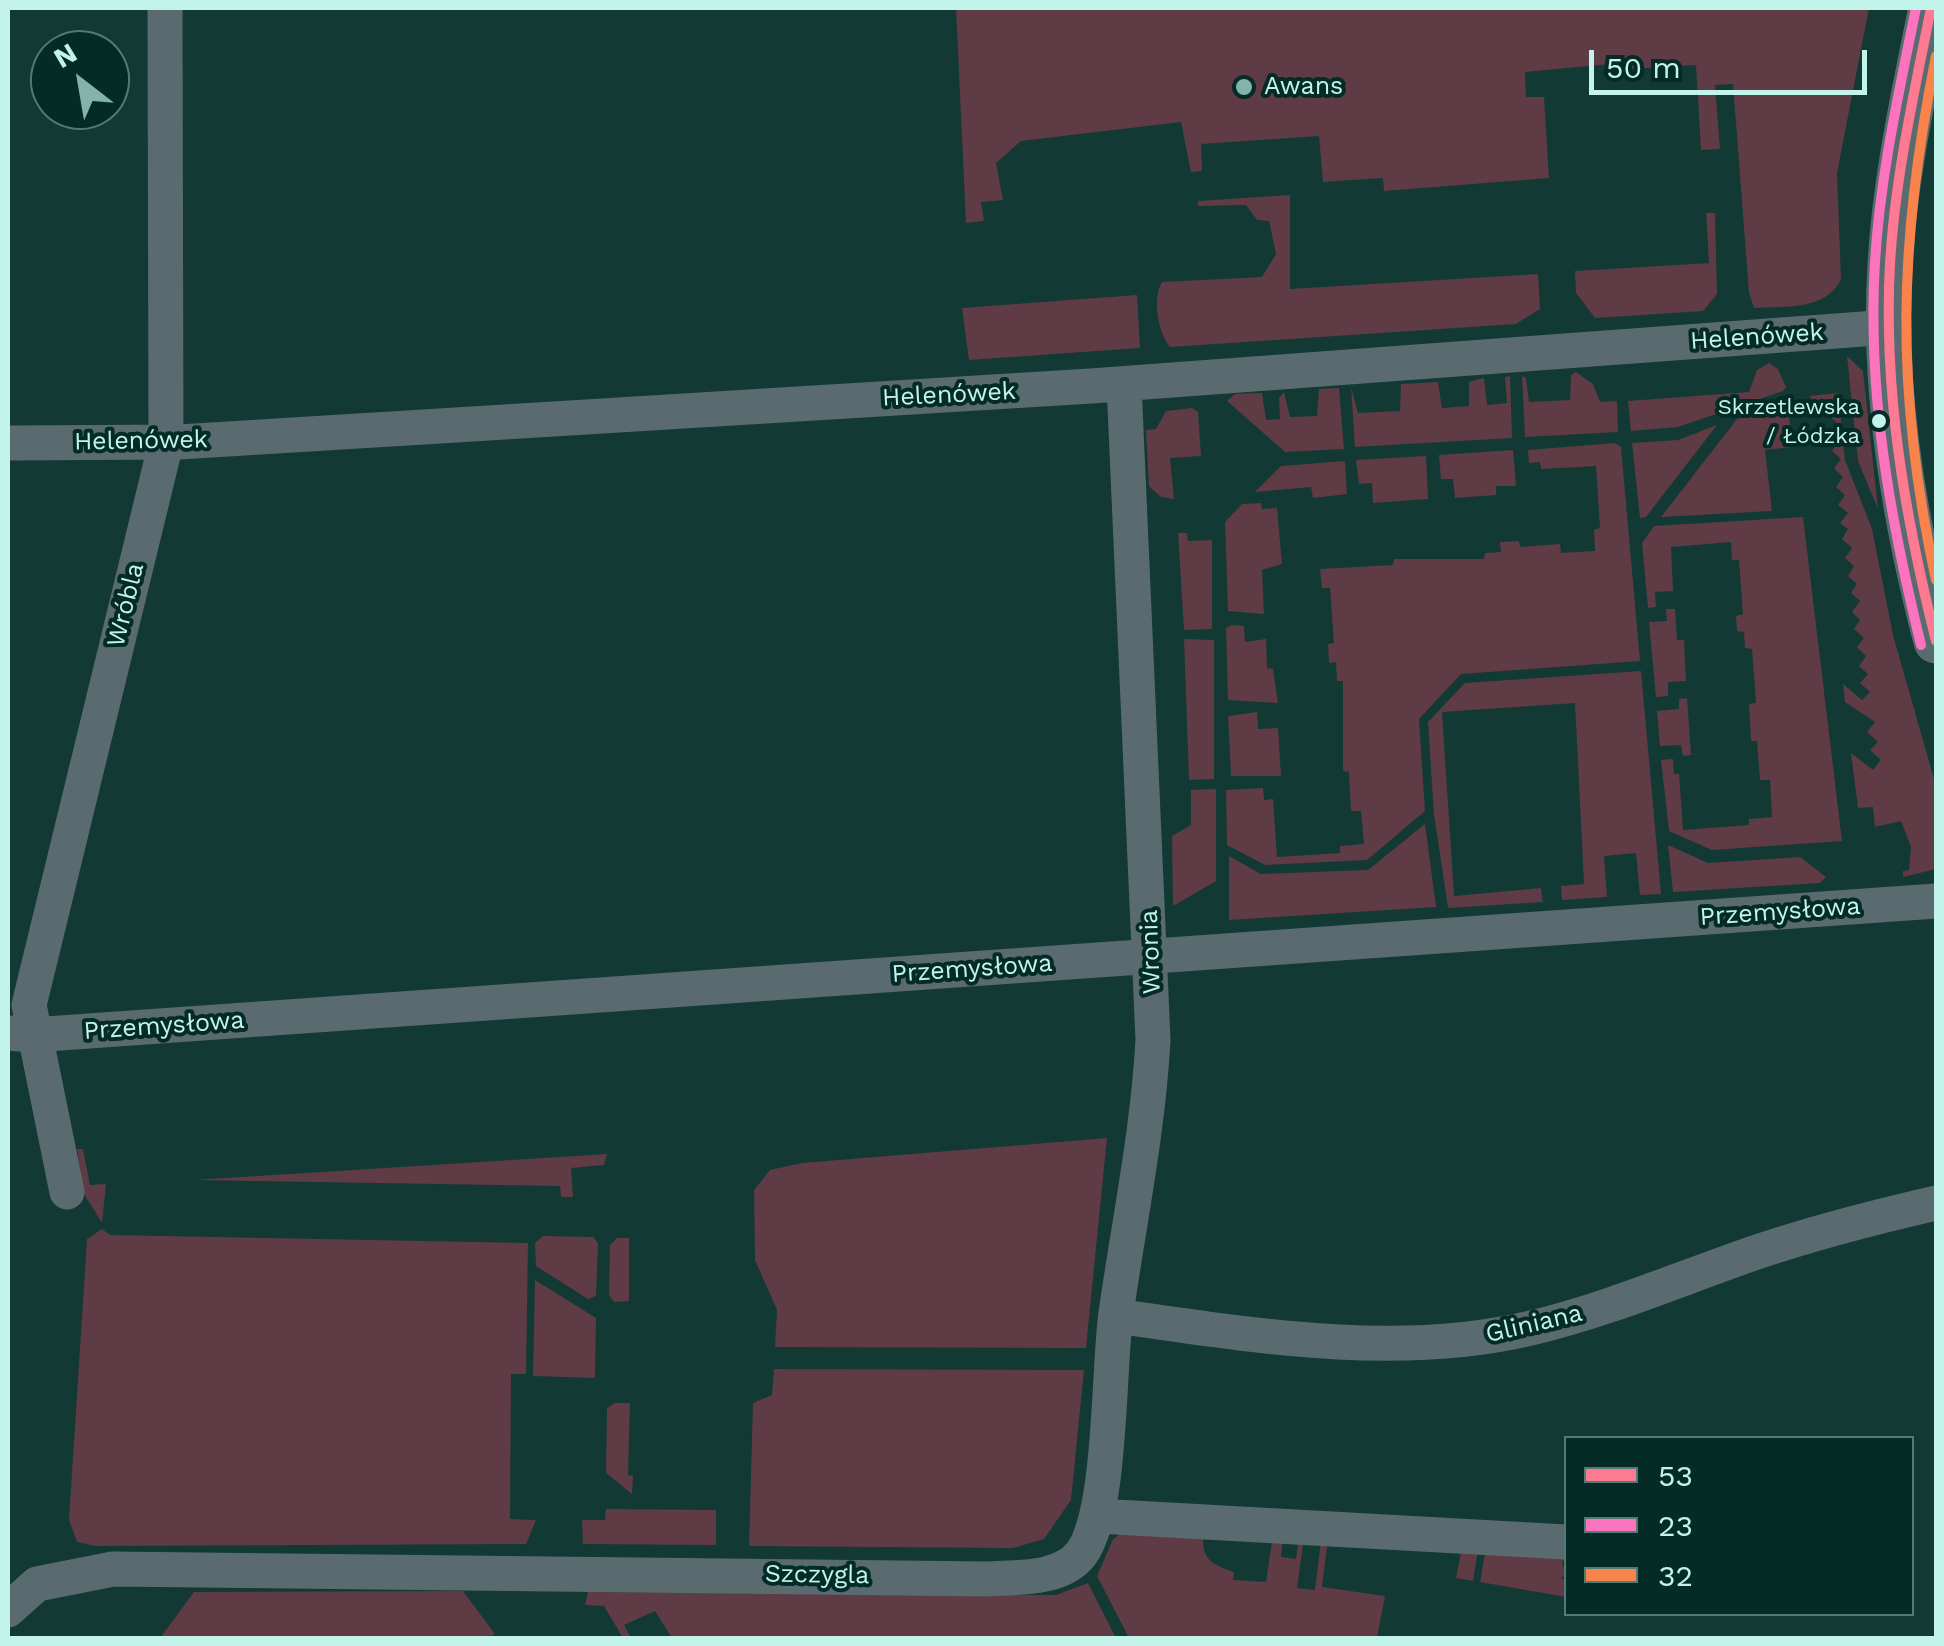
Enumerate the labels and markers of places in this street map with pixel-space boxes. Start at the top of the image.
place label: Awans [1264,72,1343,102]
marker: Awans [1233,76,1255,98]
place label: Skrzetlewska / Łódzka [1718,395,1860,446]
marker: Skrzetlewska / Łódzka [1869,411,1889,431]

